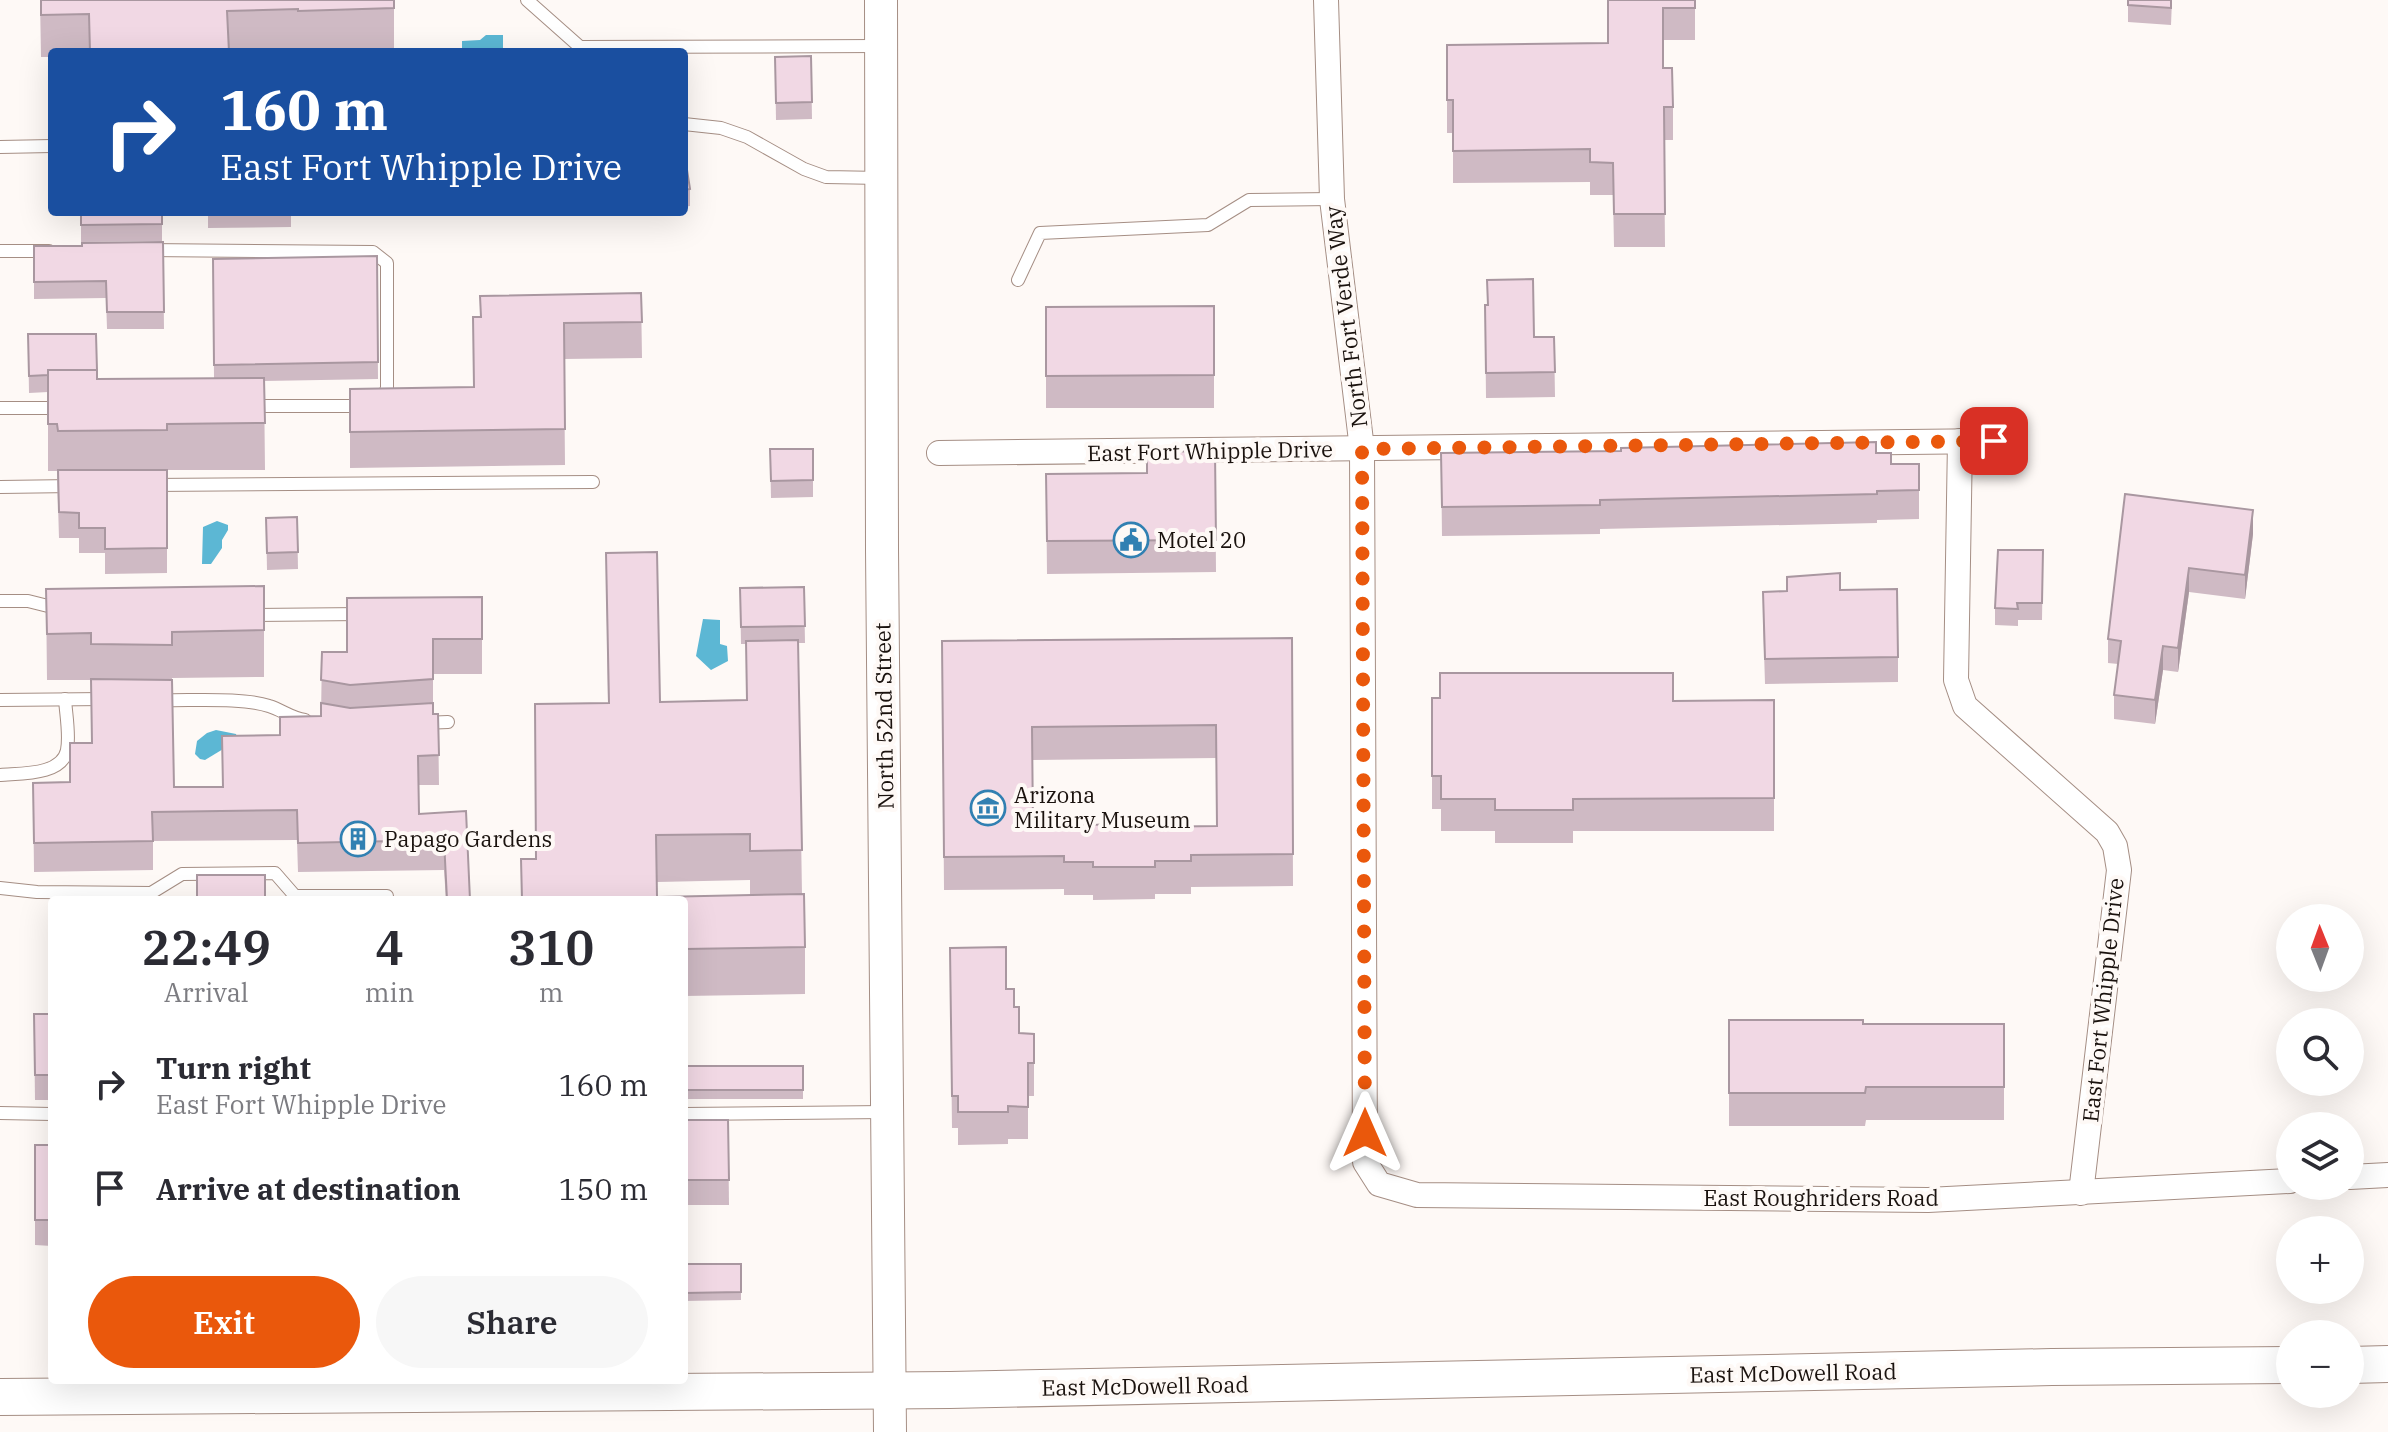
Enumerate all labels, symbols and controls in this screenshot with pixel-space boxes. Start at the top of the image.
text: 160 m [220,73,388,145]
icon: right [88,80,192,184]
text: East Fort Whipple Drive [220,143,622,190]
street label: North Fort Verde Way [1318,204,1373,429]
pin [1960,407,2028,475]
icon: arrive [1972,419,2016,463]
street label: East Fort Whipple Drive [1087,434,1333,467]
public building icon: Motel 20 [1112,521,1150,559]
place label: Motel 20 [1157,525,1246,554]
street label: North 52nd Street [867,622,900,810]
place label: Arizona Military Museum [1014,780,1191,834]
museum icon: Arizona Military Museum [969,789,1007,827]
building icon: Papago Gardens [339,820,377,858]
place label: Papago Gardens [384,824,552,853]
street label: East Fort Whipple Drive [2075,876,2130,1124]
north arrow [2276,904,2364,992]
map controls [2276,904,2364,1408]
text: 22:49 [142,916,271,978]
text: 4 [375,916,404,978]
text: 310 [508,916,594,978]
text: Arrival [164,975,249,1009]
text: min [365,975,414,1009]
text: m [539,975,564,1009]
button: search [2276,1008,2364,1096]
text: Turn right [156,1048,311,1087]
icon: right [88,1062,132,1106]
text: 160 m [558,1065,648,1104]
text: East Fort Whipple Drive [156,1087,446,1121]
position arrow [1323,1091,1407,1175]
button: layers [2276,1112,2364,1200]
icon: arrive [88,1166,132,1210]
text: Arrive at destination [156,1169,461,1208]
text: 150 m [558,1169,648,1208]
street label: East Roughriders Road [1703,1183,1939,1212]
button: + [2276,1216,2364,1304]
button: Exit [88,1276,360,1368]
button: Share [376,1276,648,1368]
button: − [2276,1320,2364,1408]
street label: East McDowell Road [1689,1356,1897,1389]
street label: East McDowell Road [1041,1369,1249,1402]

